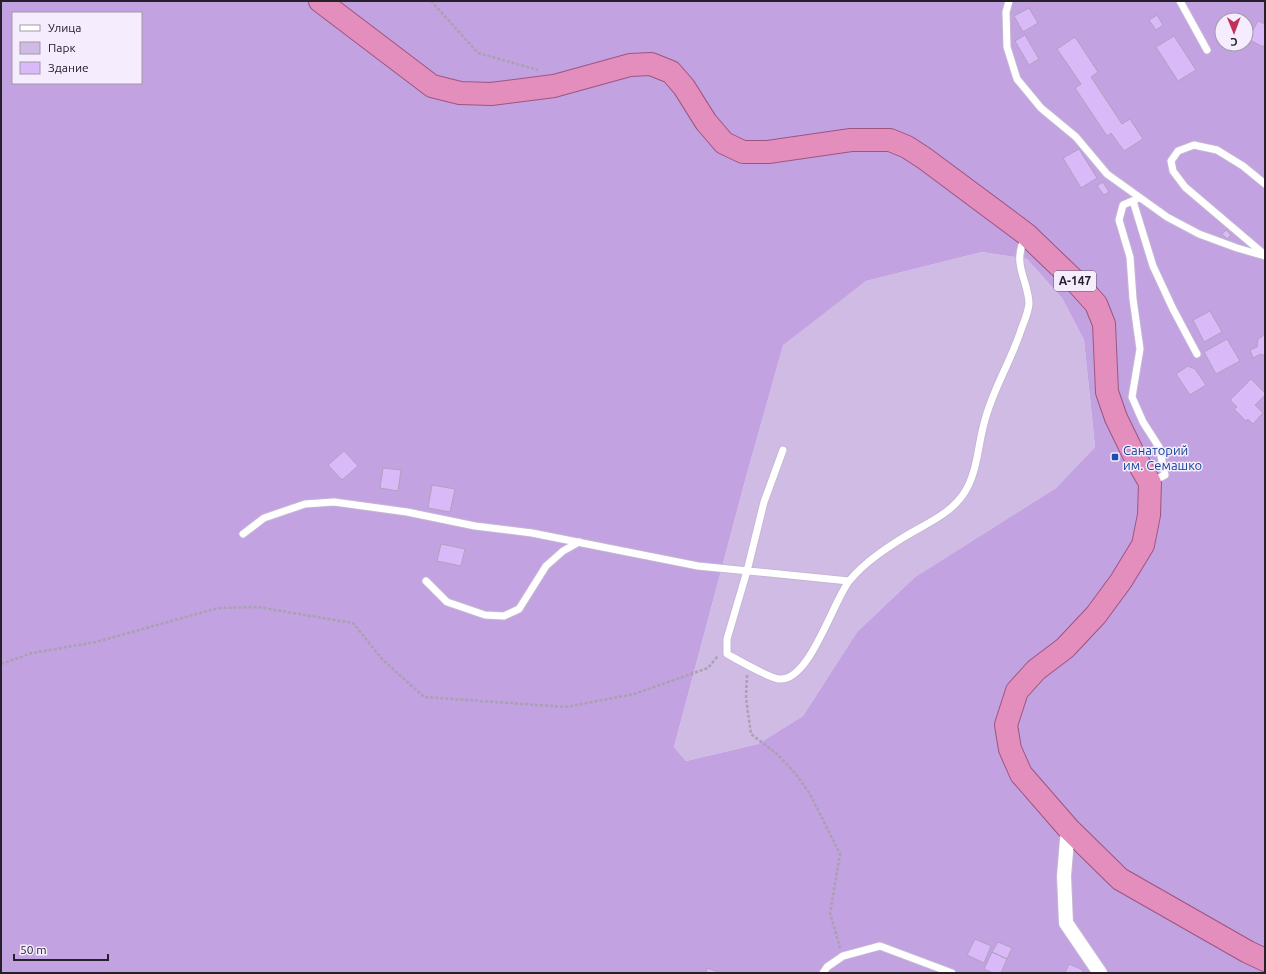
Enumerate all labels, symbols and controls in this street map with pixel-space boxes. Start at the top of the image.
legend [12,12,142,84]
north arrow [1214,12,1254,52]
text: Улица [48,21,81,34]
text: С [1231,36,1238,48]
text: Парк [48,41,76,54]
text: Здание [48,61,89,74]
road number: А-147 [1054,271,1096,291]
place label: Санаторий им. Семашко [1123,443,1202,472]
marker: Санаторий им. Семашко [1110,452,1120,462]
scale bar [14,936,108,962]
text: 50 m [20,943,47,956]

